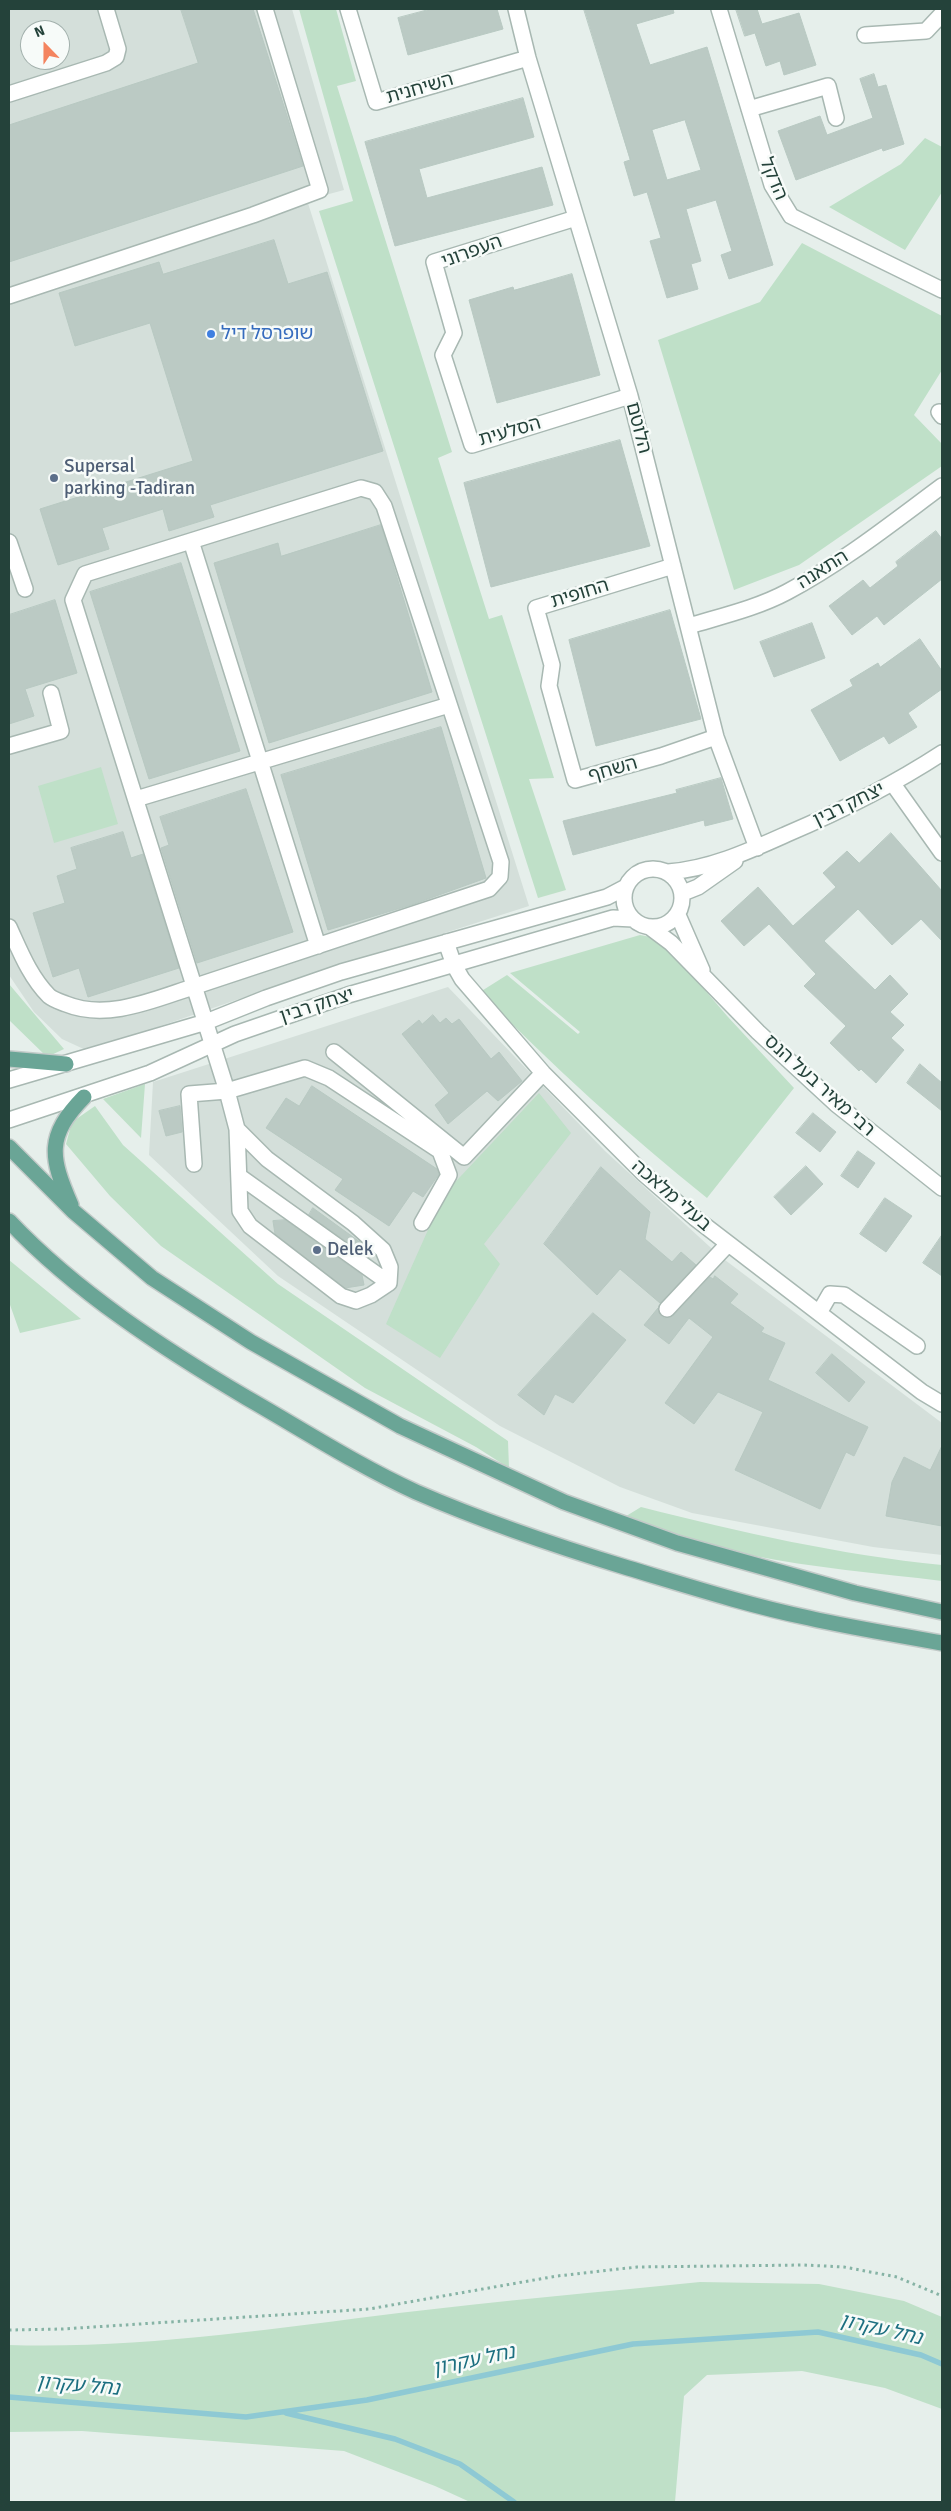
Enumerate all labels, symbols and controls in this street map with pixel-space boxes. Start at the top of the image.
north arrow [20,20,70,70]
text: N [32,22,47,41]
street label: השיחנית [384,69,456,109]
street label: הדקל [754,154,792,204]
street label: העפרוני [439,231,505,273]
place label: שופרסל דיל [221,323,313,345]
marker: שופרסל דיל [205,328,217,340]
street label: הלוטם [620,400,656,456]
street label: הסלעית [476,412,544,452]
place label: Supersal parking -Tadiran [64,456,195,500]
marker: Supersal parking -Tadiran [48,472,60,484]
street label: התאנה [793,545,853,595]
street label: החופית [548,574,612,614]
street label: השחף [586,752,640,788]
street label: יצחק רבין [810,778,888,832]
street label: יצחק רבין [277,983,357,1029]
street label: רבי מאיר בעל הנס [759,1030,879,1142]
street label: בעלי מלאכה [627,1155,715,1237]
place label: Delek [327,1239,373,1261]
marker: Delek [311,1244,323,1256]
water label: נחל עקרון [838,2309,924,2351]
water label: נחל עקרון [431,2341,517,2381]
water label: נחל עקרון [36,2370,120,2402]

